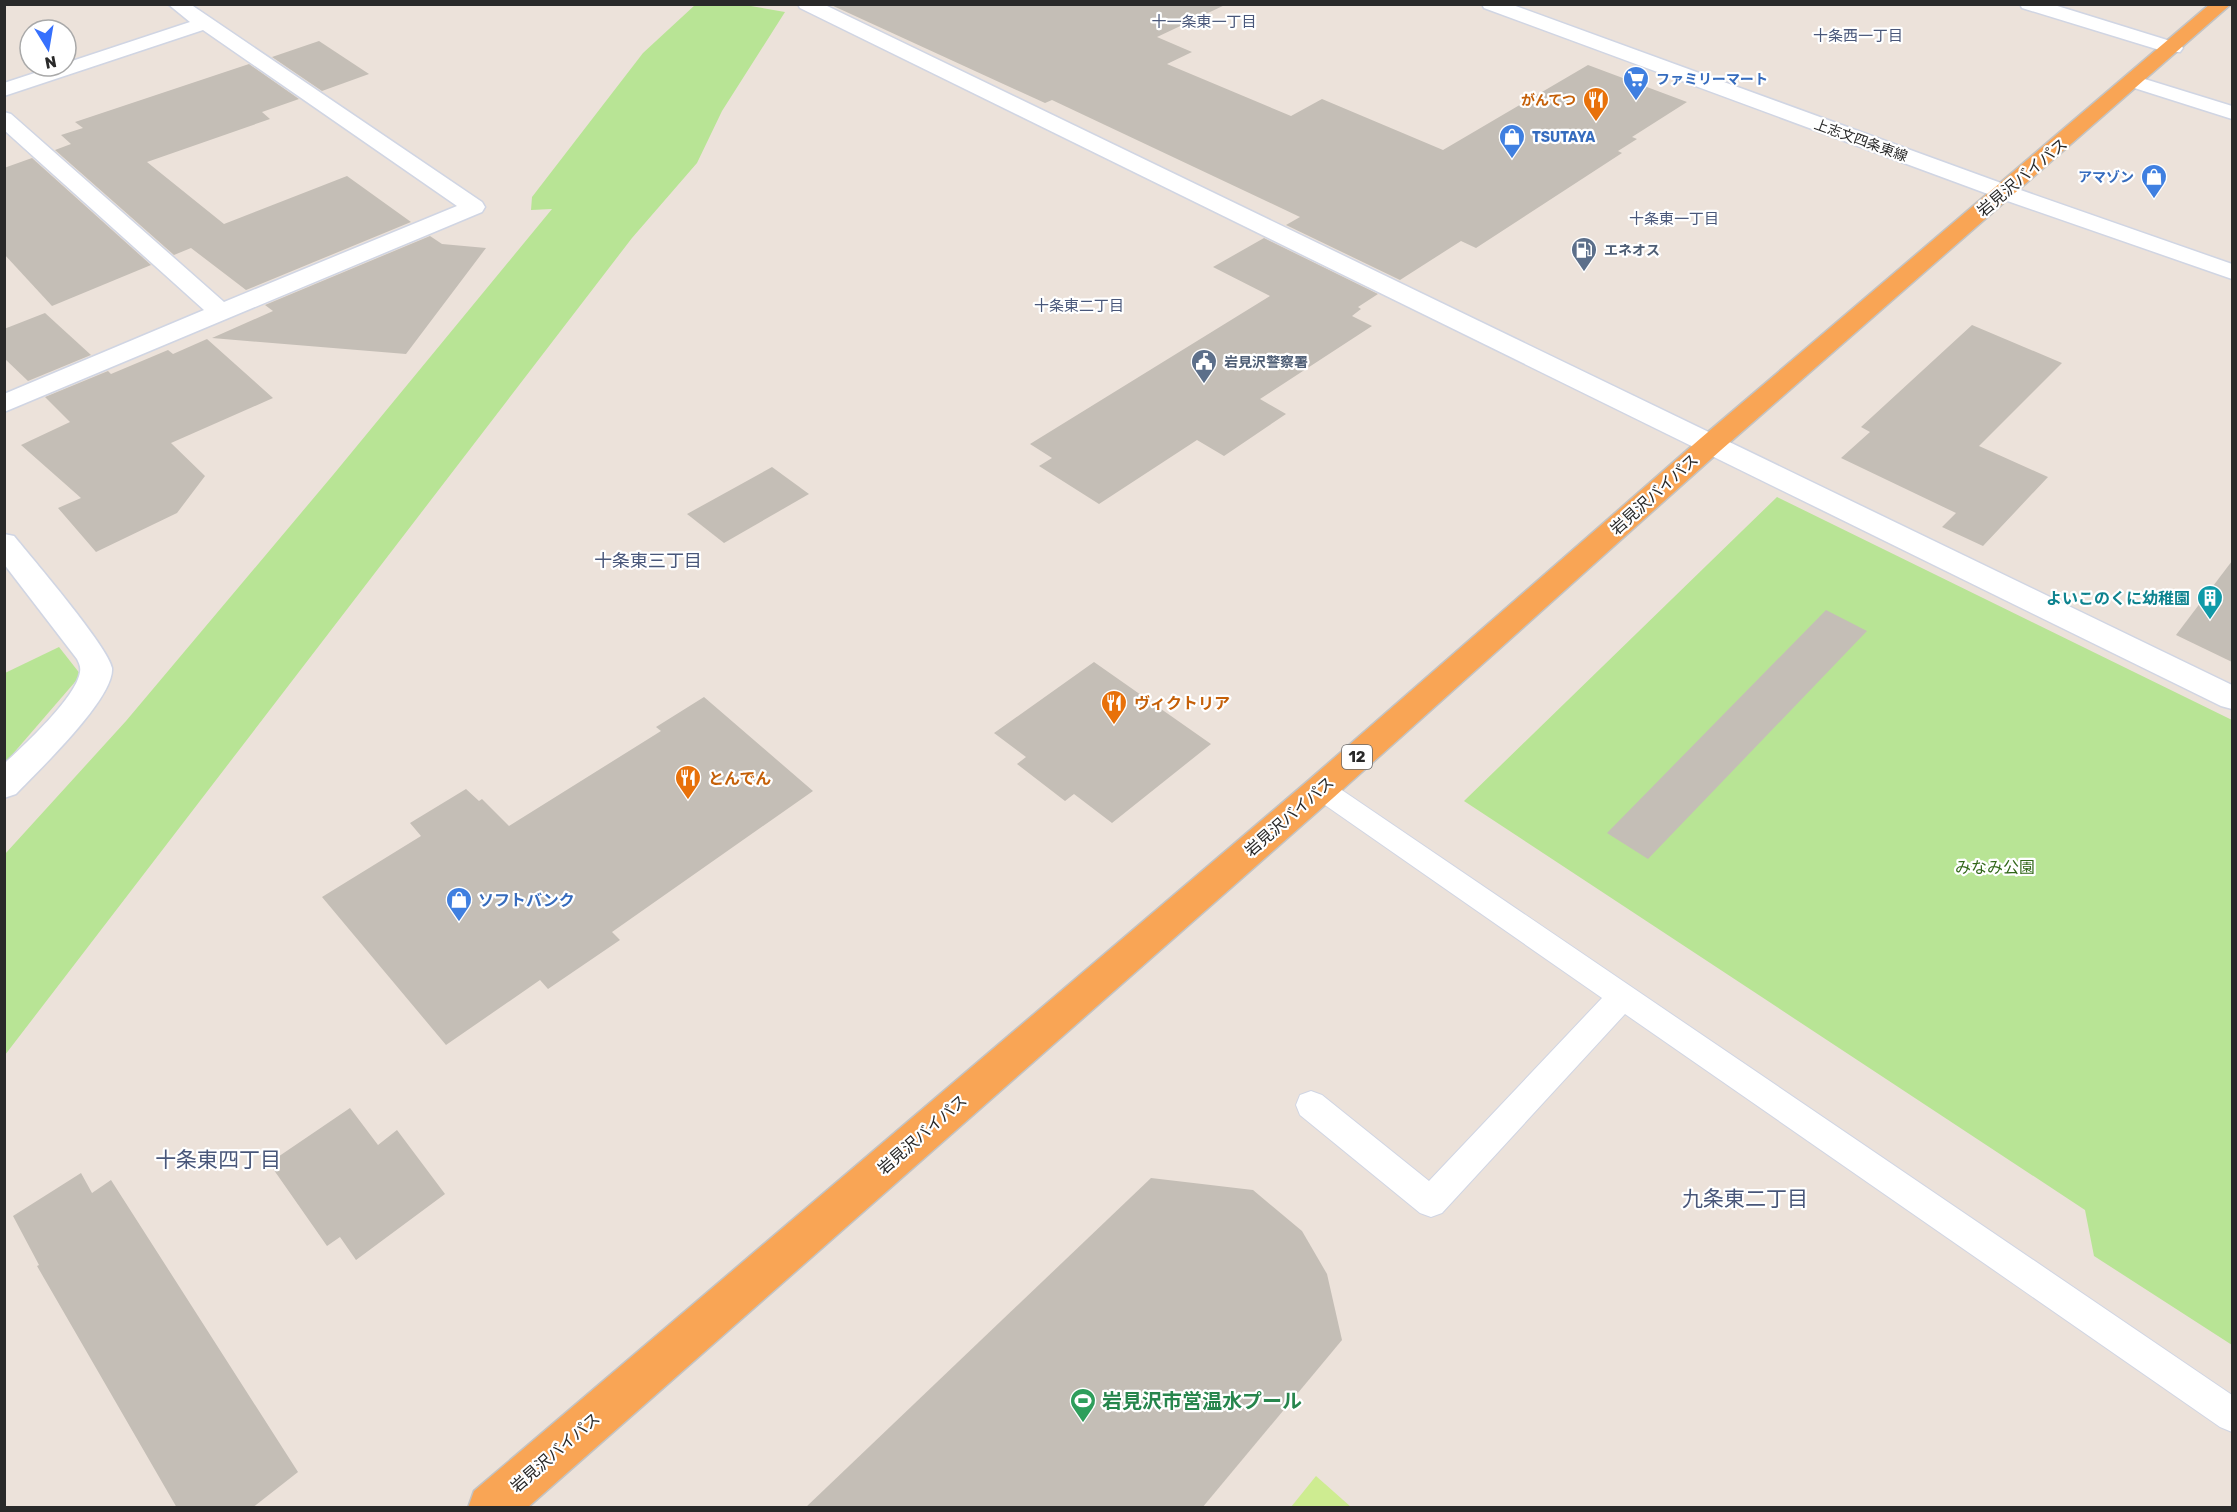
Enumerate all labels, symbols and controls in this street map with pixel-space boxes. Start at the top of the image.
district label: 十一条東一丁目 [1151,13,1257,31]
north arrow [18,18,78,78]
district label: 十条西一丁目 [1813,27,1903,45]
text: N [43,52,58,73]
supermarket icon: ファミリーマート [1621,64,1651,102]
place label: ファミリーマート [1656,71,1768,88]
restaurant icon: がんてつ [1581,85,1611,123]
place label: がんてつ [1521,92,1576,109]
street label: 上志文四条東線 [1812,116,1910,165]
shop icon: TSUTAYA [1497,122,1527,160]
place label: TSUTAYA [1532,129,1595,146]
street label: 岩見沢バイパス [1973,134,2071,221]
shop icon: アマゾン [2139,162,2169,200]
place label: アマゾン [2078,169,2134,186]
district label: 十条東一丁目 [1629,210,1719,228]
fuel station icon: エネオス [1569,235,1599,273]
place label: エネオス [1604,242,1660,259]
district label: 十条東二丁目 [1034,297,1124,315]
public building icon: 岩見沢警察署 [1189,347,1219,385]
place label: 岩見沢警察署 [1224,354,1308,371]
street label: 岩見沢バイパス [1606,450,1702,539]
district label: 十条東三丁目 [594,550,702,572]
building icon: よいこのくに幼稚園 [2195,583,2225,621]
place label: よいこのくに幼稚園 [2046,589,2190,608]
restaurant icon: ヴィクトリア [1099,688,1129,726]
place label: ヴィクトリア [1134,694,1230,713]
road number: 12 [1342,745,1372,769]
restaurant icon: とんでん [673,763,703,801]
place label: とんでん [708,769,771,788]
street label: 岩見沢バイパス [1241,773,1338,860]
park label: みなみ公園 [1955,858,2035,877]
shop icon: ソフトバンク [444,885,474,923]
place label: ソフトバンク [478,891,575,910]
street label: 岩見沢バイパス [874,1091,971,1178]
district label: 十条東四丁目 [155,1147,281,1172]
district label: 九条東二丁目 [1682,1186,1808,1211]
sports icon: 岩見沢市営温水プール [1068,1386,1098,1424]
place label: 岩見沢市営温水プール [1102,1389,1302,1413]
street label: 岩見沢バイパス [507,1409,604,1496]

